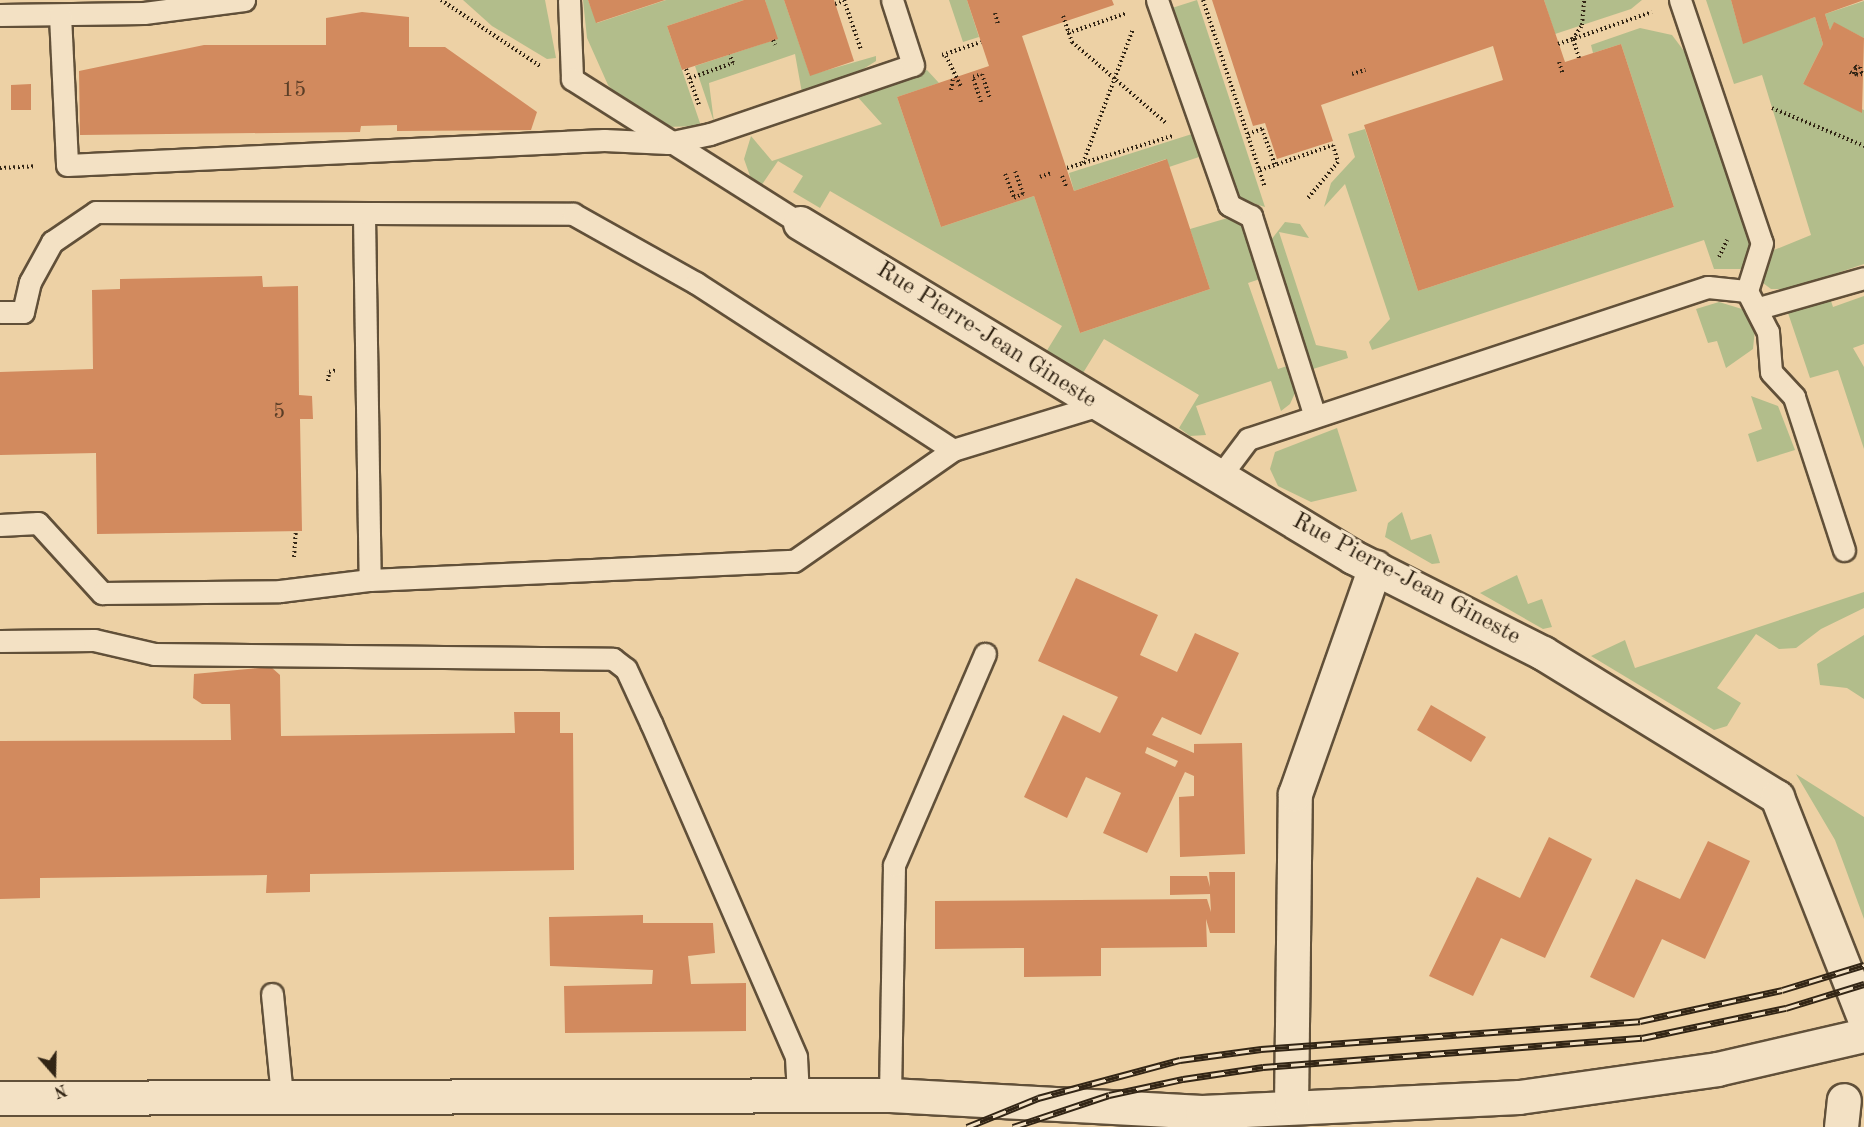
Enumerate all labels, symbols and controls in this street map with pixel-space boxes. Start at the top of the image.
house number: 15 [282,78,306,104]
street label: Rue Pierre-Jean Gineste [871,256,1101,416]
house number: 5 [273,400,285,426]
street label: Rue Pierre-Jean Gineste [1287,508,1525,652]
north arrow [24,1043,84,1103]
text: N [52,1080,69,1100]

